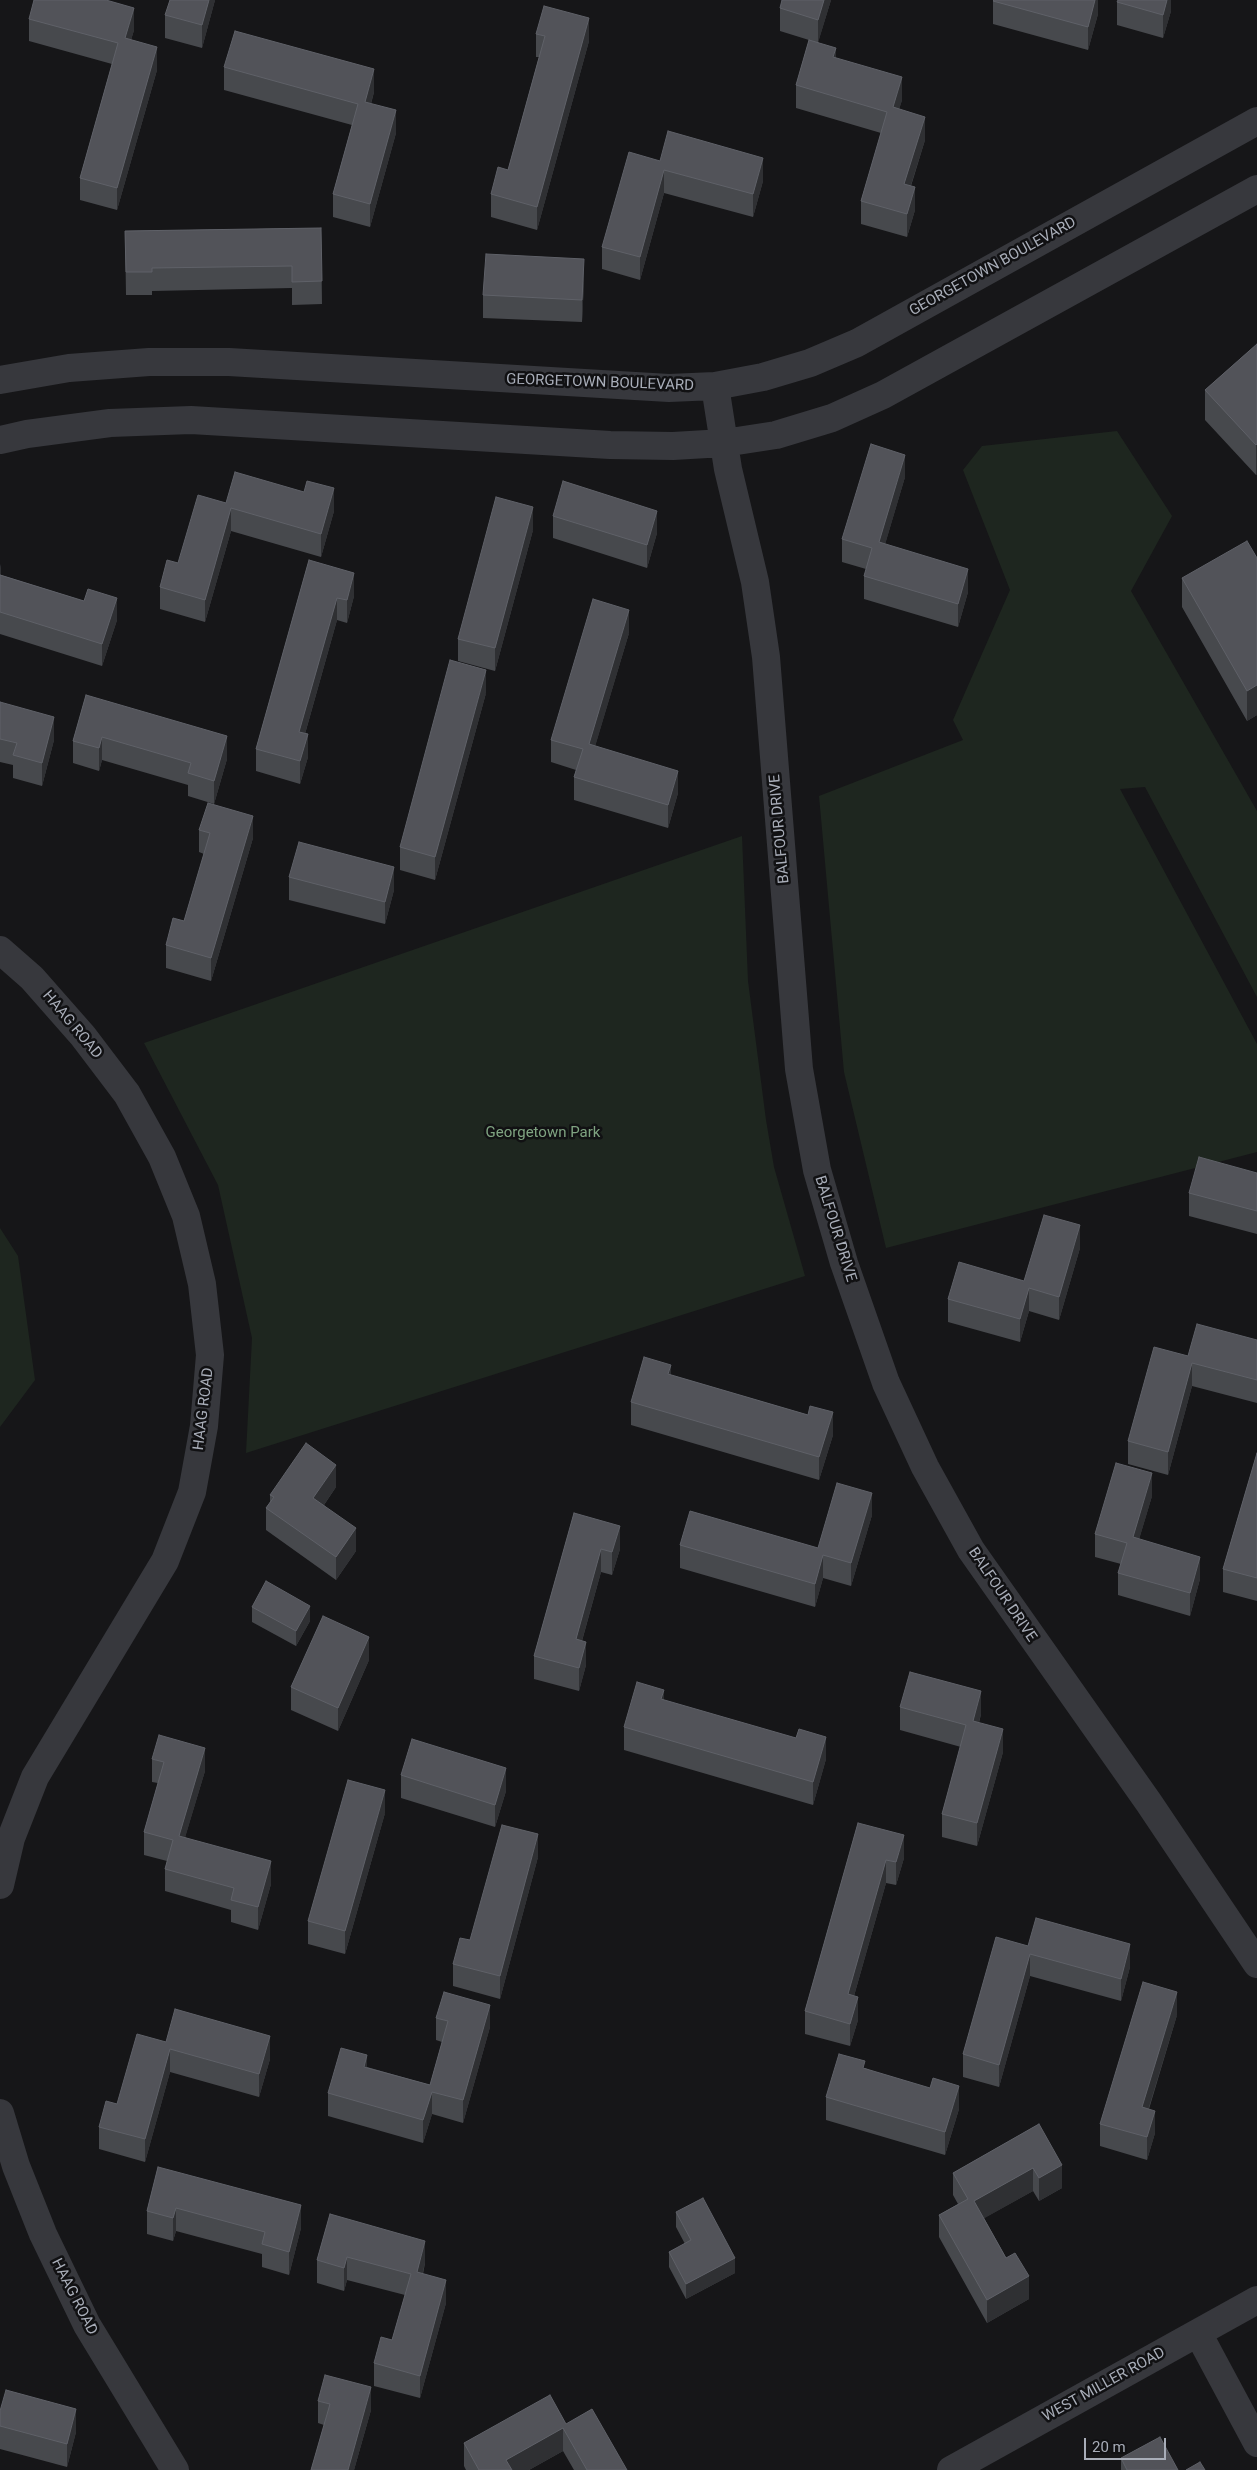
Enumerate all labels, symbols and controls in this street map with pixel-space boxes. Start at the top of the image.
street label: GEORGETOWN BOULEVARD [906,214,1080,320]
street label: GEORGETOWN BOULEVARD [506,371,694,395]
street label: BALFOUR DRIVE [766,774,794,884]
street label: HAAG ROAD [38,987,106,1063]
park label: Georgetown Park [486,1124,600,1142]
street label: BALFOUR DRIVE [810,1174,860,1284]
street label: HAAG ROAD [190,1367,218,1451]
street label: BALFOUR DRIVE [964,1544,1040,1646]
street label: HAAG ROAD [47,2256,101,2338]
street label: WEST MILLER ROAD [1040,2344,1168,2426]
scale bar [1087,2428,1170,2460]
text: 20 m [1092,2438,1126,2456]

